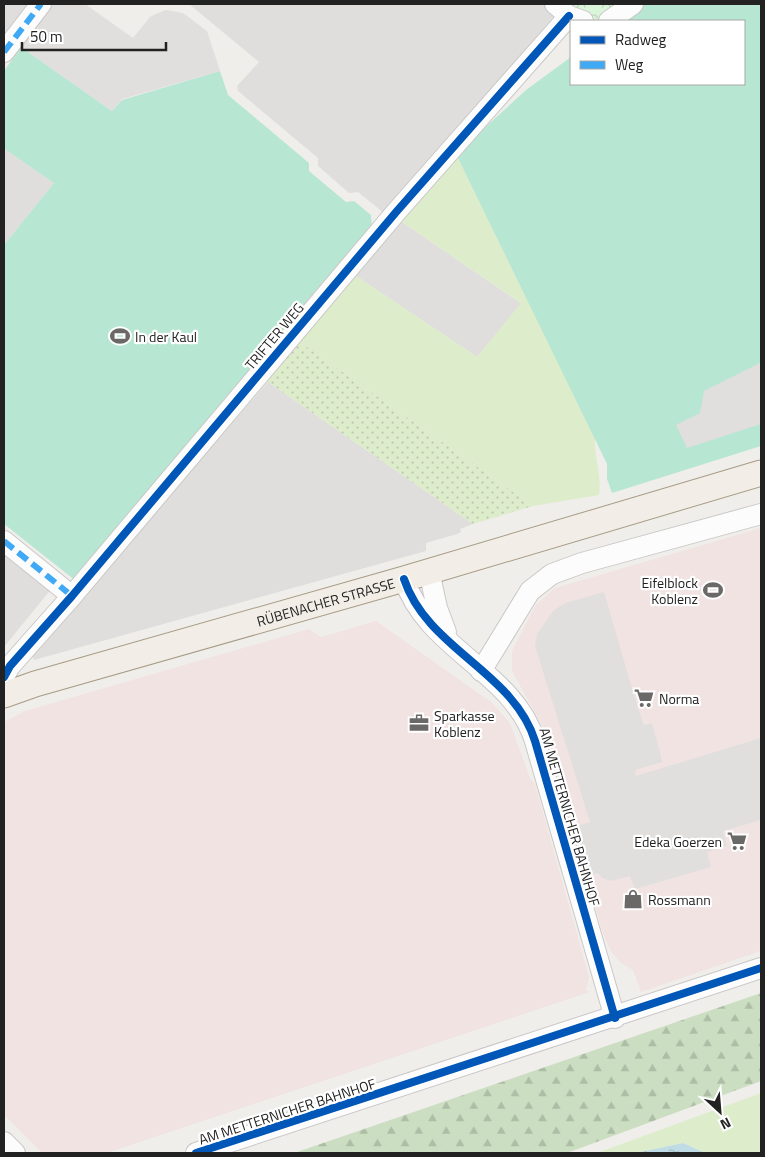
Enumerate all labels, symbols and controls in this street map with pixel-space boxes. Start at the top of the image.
scale bar [22,20,166,52]
legend [570,20,745,85]
text: 50 m [30,25,63,48]
text: Radweg [615,28,667,51]
text: Weg [615,53,644,76]
street label: TRIFTER WEG [240,298,308,374]
sports icon: In der Kaul [109,325,131,347]
place label: In der Kaul [135,326,197,347]
street label: RÜBENACHER STRASSE [254,572,397,631]
place label: Eifelblock Koblenz [642,572,698,609]
sports icon: Eifelblock Koblenz [702,579,724,601]
supermarket icon: Norma [633,687,655,709]
place label: Norma [659,688,699,709]
place label: Sparkasse Koblenz [434,705,495,742]
office icon: Sparkasse Koblenz [408,712,430,734]
street label: AM METTERNICHER BAHNHOF [534,725,606,909]
supermarket icon: Edeka Goerzen [726,830,748,852]
place label: Edeka Goerzen [634,831,722,852]
shop icon: Rossmann [622,888,644,910]
place label: Rossmann [648,889,711,910]
street label: AM METTERNICHER BAHNHOF [196,1072,378,1150]
north arrow [695,1087,745,1137]
text: N [717,1113,735,1136]

